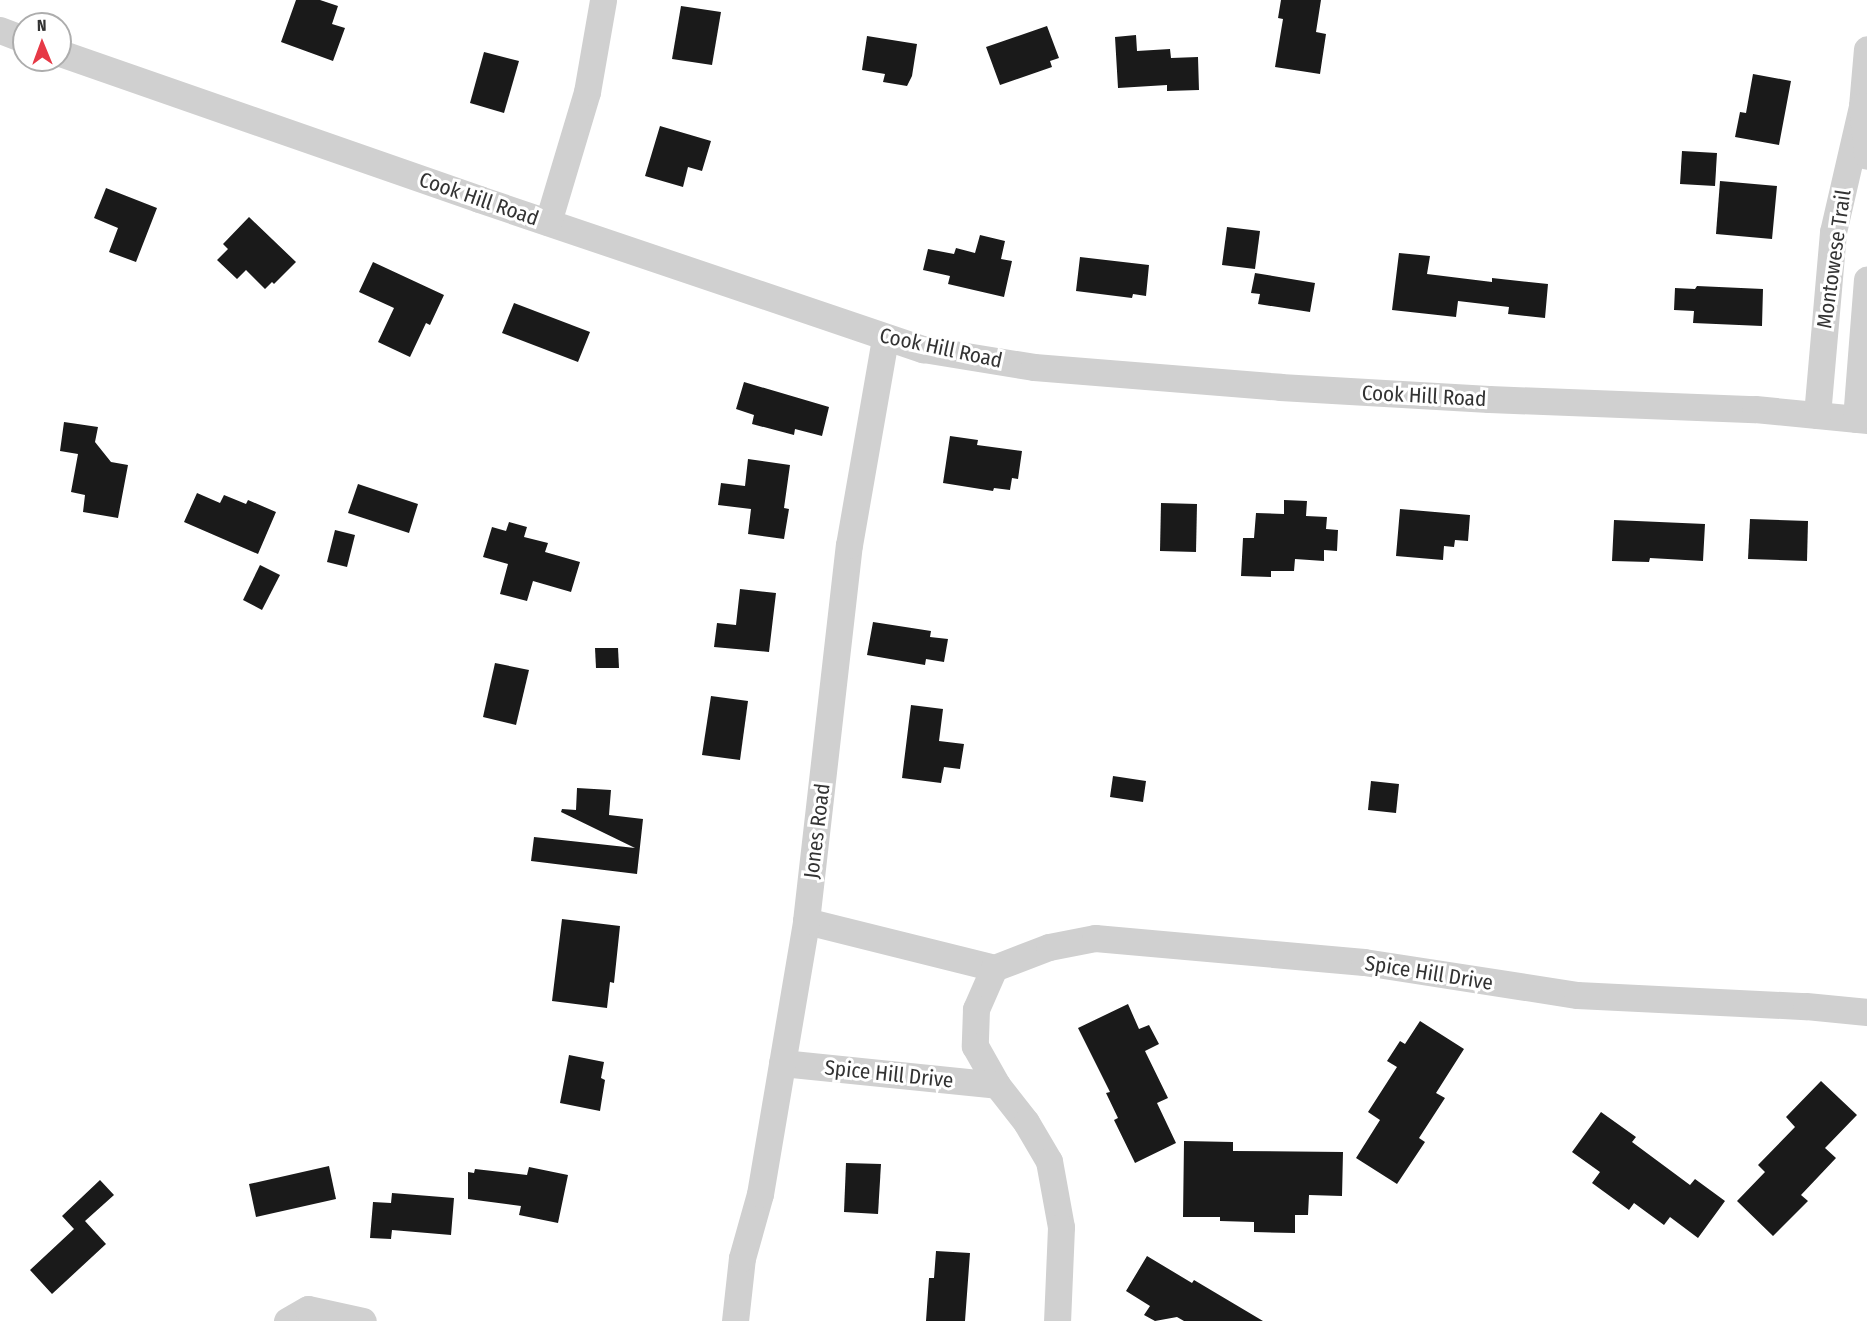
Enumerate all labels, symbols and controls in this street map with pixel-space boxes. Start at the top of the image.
north arrow [12,12,72,72]
text: N [37,16,47,35]
street label: Cook Hill Road [416,167,542,231]
street label: Montowese Trail [1812,188,1856,330]
street label: Cook Hill Road [877,323,1005,373]
street label: Cook Hill Road [1361,380,1487,412]
street label: Jones Road [799,782,835,880]
street label: Spice Hill Drive [1363,950,1495,996]
street label: Spice Hill Drive [823,1055,955,1093]

